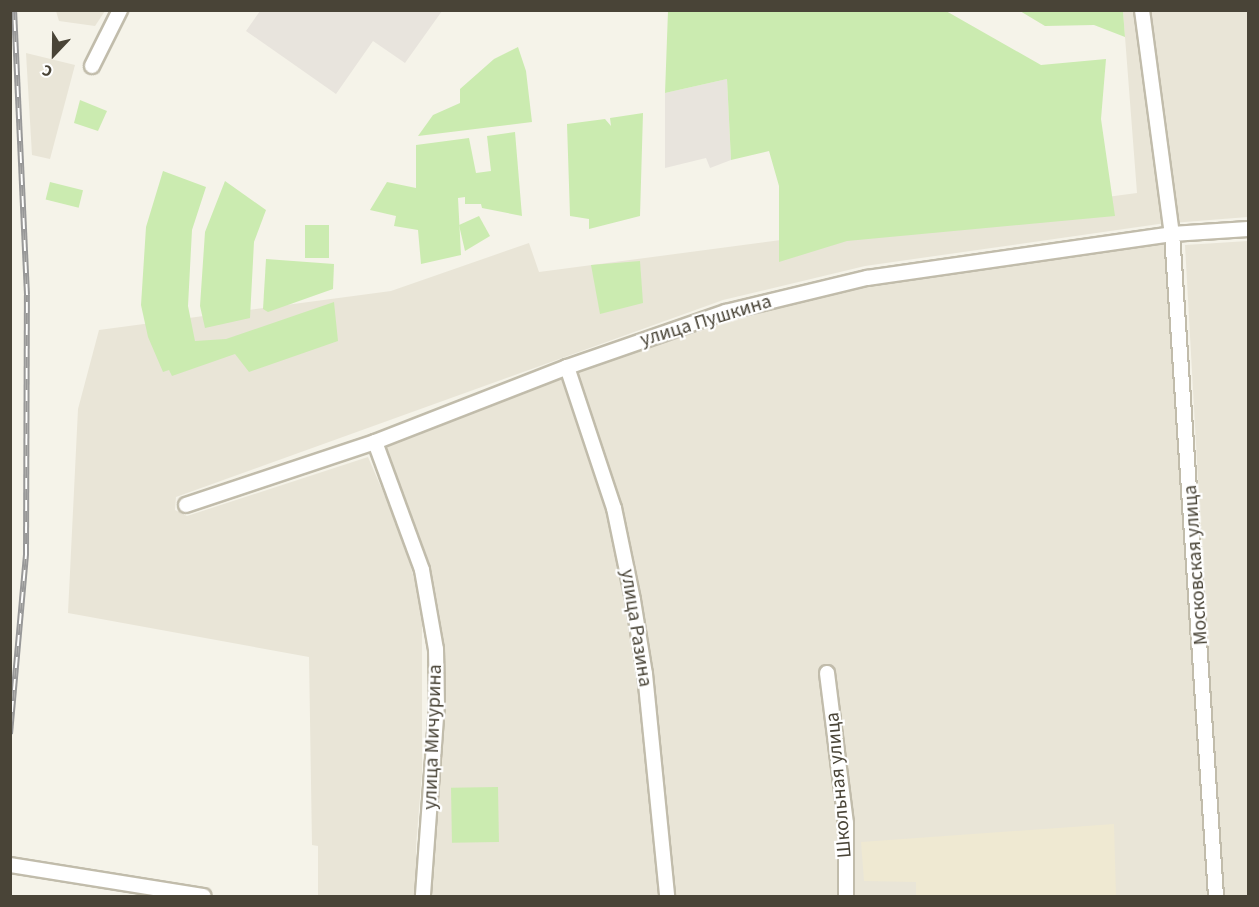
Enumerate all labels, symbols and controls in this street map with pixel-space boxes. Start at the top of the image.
north arrow [24,24,84,84]
text: С [39,59,56,83]
street label: улица Пушкина [637,290,775,352]
street label: Московская улица [1178,484,1214,646]
street label: улица Разина [615,567,657,689]
street label: улица Мичурина [418,664,448,810]
street label: Школьная улица [821,711,857,859]

